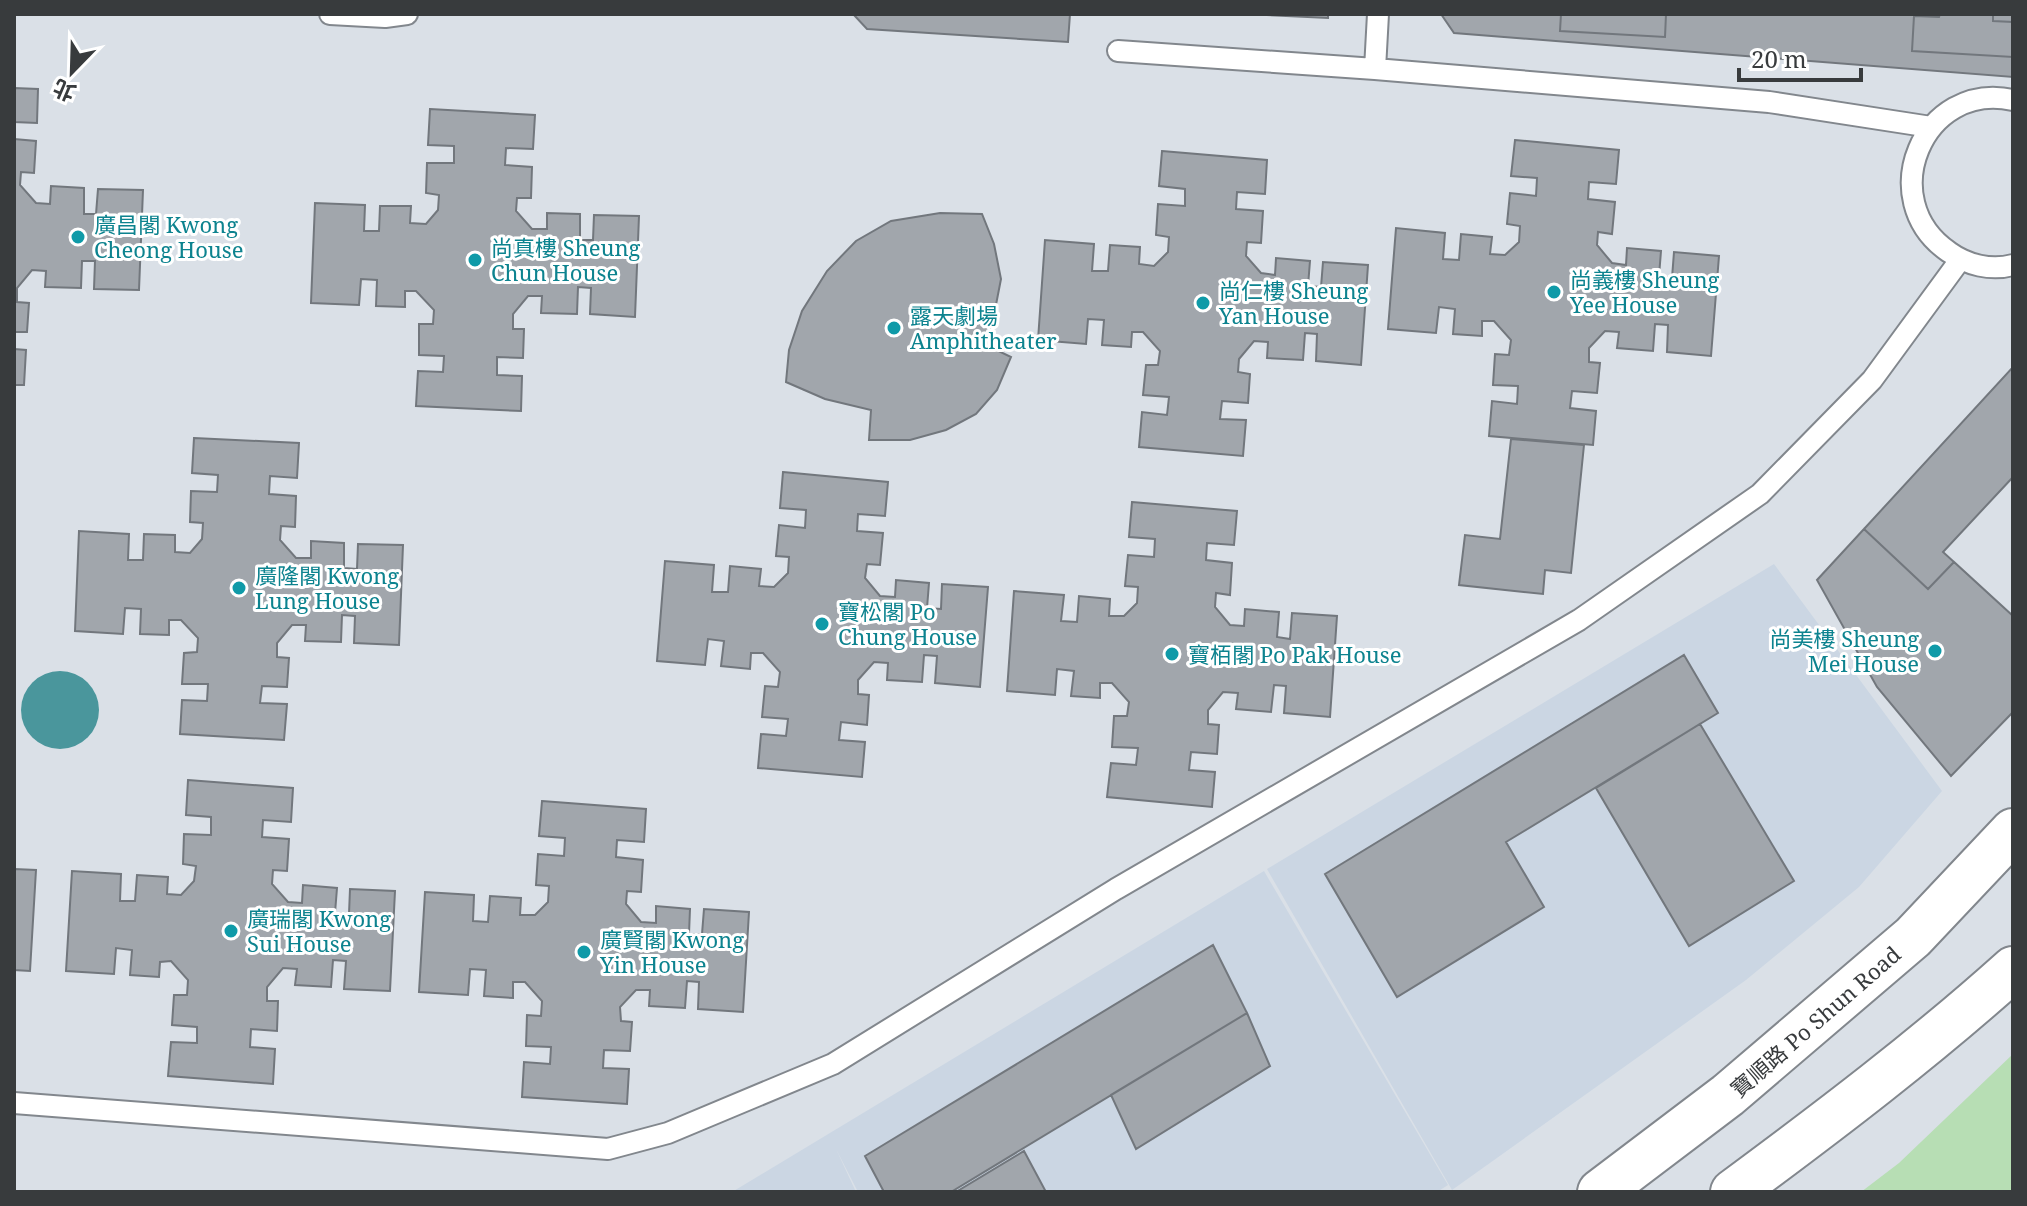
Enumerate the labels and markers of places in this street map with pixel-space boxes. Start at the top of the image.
place label: 廣昌閣 Kwong Cheong House [94,209,244,264]
marker: 廣昌閣 Kwong Cheong House [69,228,87,246]
place label: 尚真樓 Sheung Chun House [491,232,641,287]
marker: 尚真樓 Sheung Chun House [466,251,484,269]
place label: 尚義樓 Sheung Yee House [1569,264,1720,319]
place label: 尚仁樓 Sheung Yan House [1218,275,1369,330]
marker: 尚義樓 Sheung Yee House [1545,283,1563,301]
marker: 尚仁樓 Sheung Yan House [1194,294,1212,312]
place label: 露天劇場 Amphitheater [910,300,1057,355]
marker: 露天劇場 Amphitheater [885,319,903,337]
place label: 廣隆閣 Kwong Lung House [255,560,399,615]
marker: 廣隆閣 Kwong Lung House [230,579,248,597]
place label: 寶松閣 Po Chung House [838,596,977,651]
marker: 寶松閣 Po Chung House [813,615,831,633]
place label: 尚美樓 Sheung Mei House [1770,623,1919,678]
place label: 寶栢閣 Po Pak House [1188,639,1402,669]
marker: 尚美樓 Sheung Mei House [1926,642,1944,660]
marker: 寶栢閣 Po Pak House [1163,645,1181,663]
place label: 廣瑞閣 Kwong Sui House [247,903,391,958]
marker: 廣瑞閣 Kwong Sui House [222,922,240,940]
place label: 廣賢閣 Kwong Yin House [599,924,744,979]
marker: 廣賢閣 Kwong Yin House [575,943,593,961]

